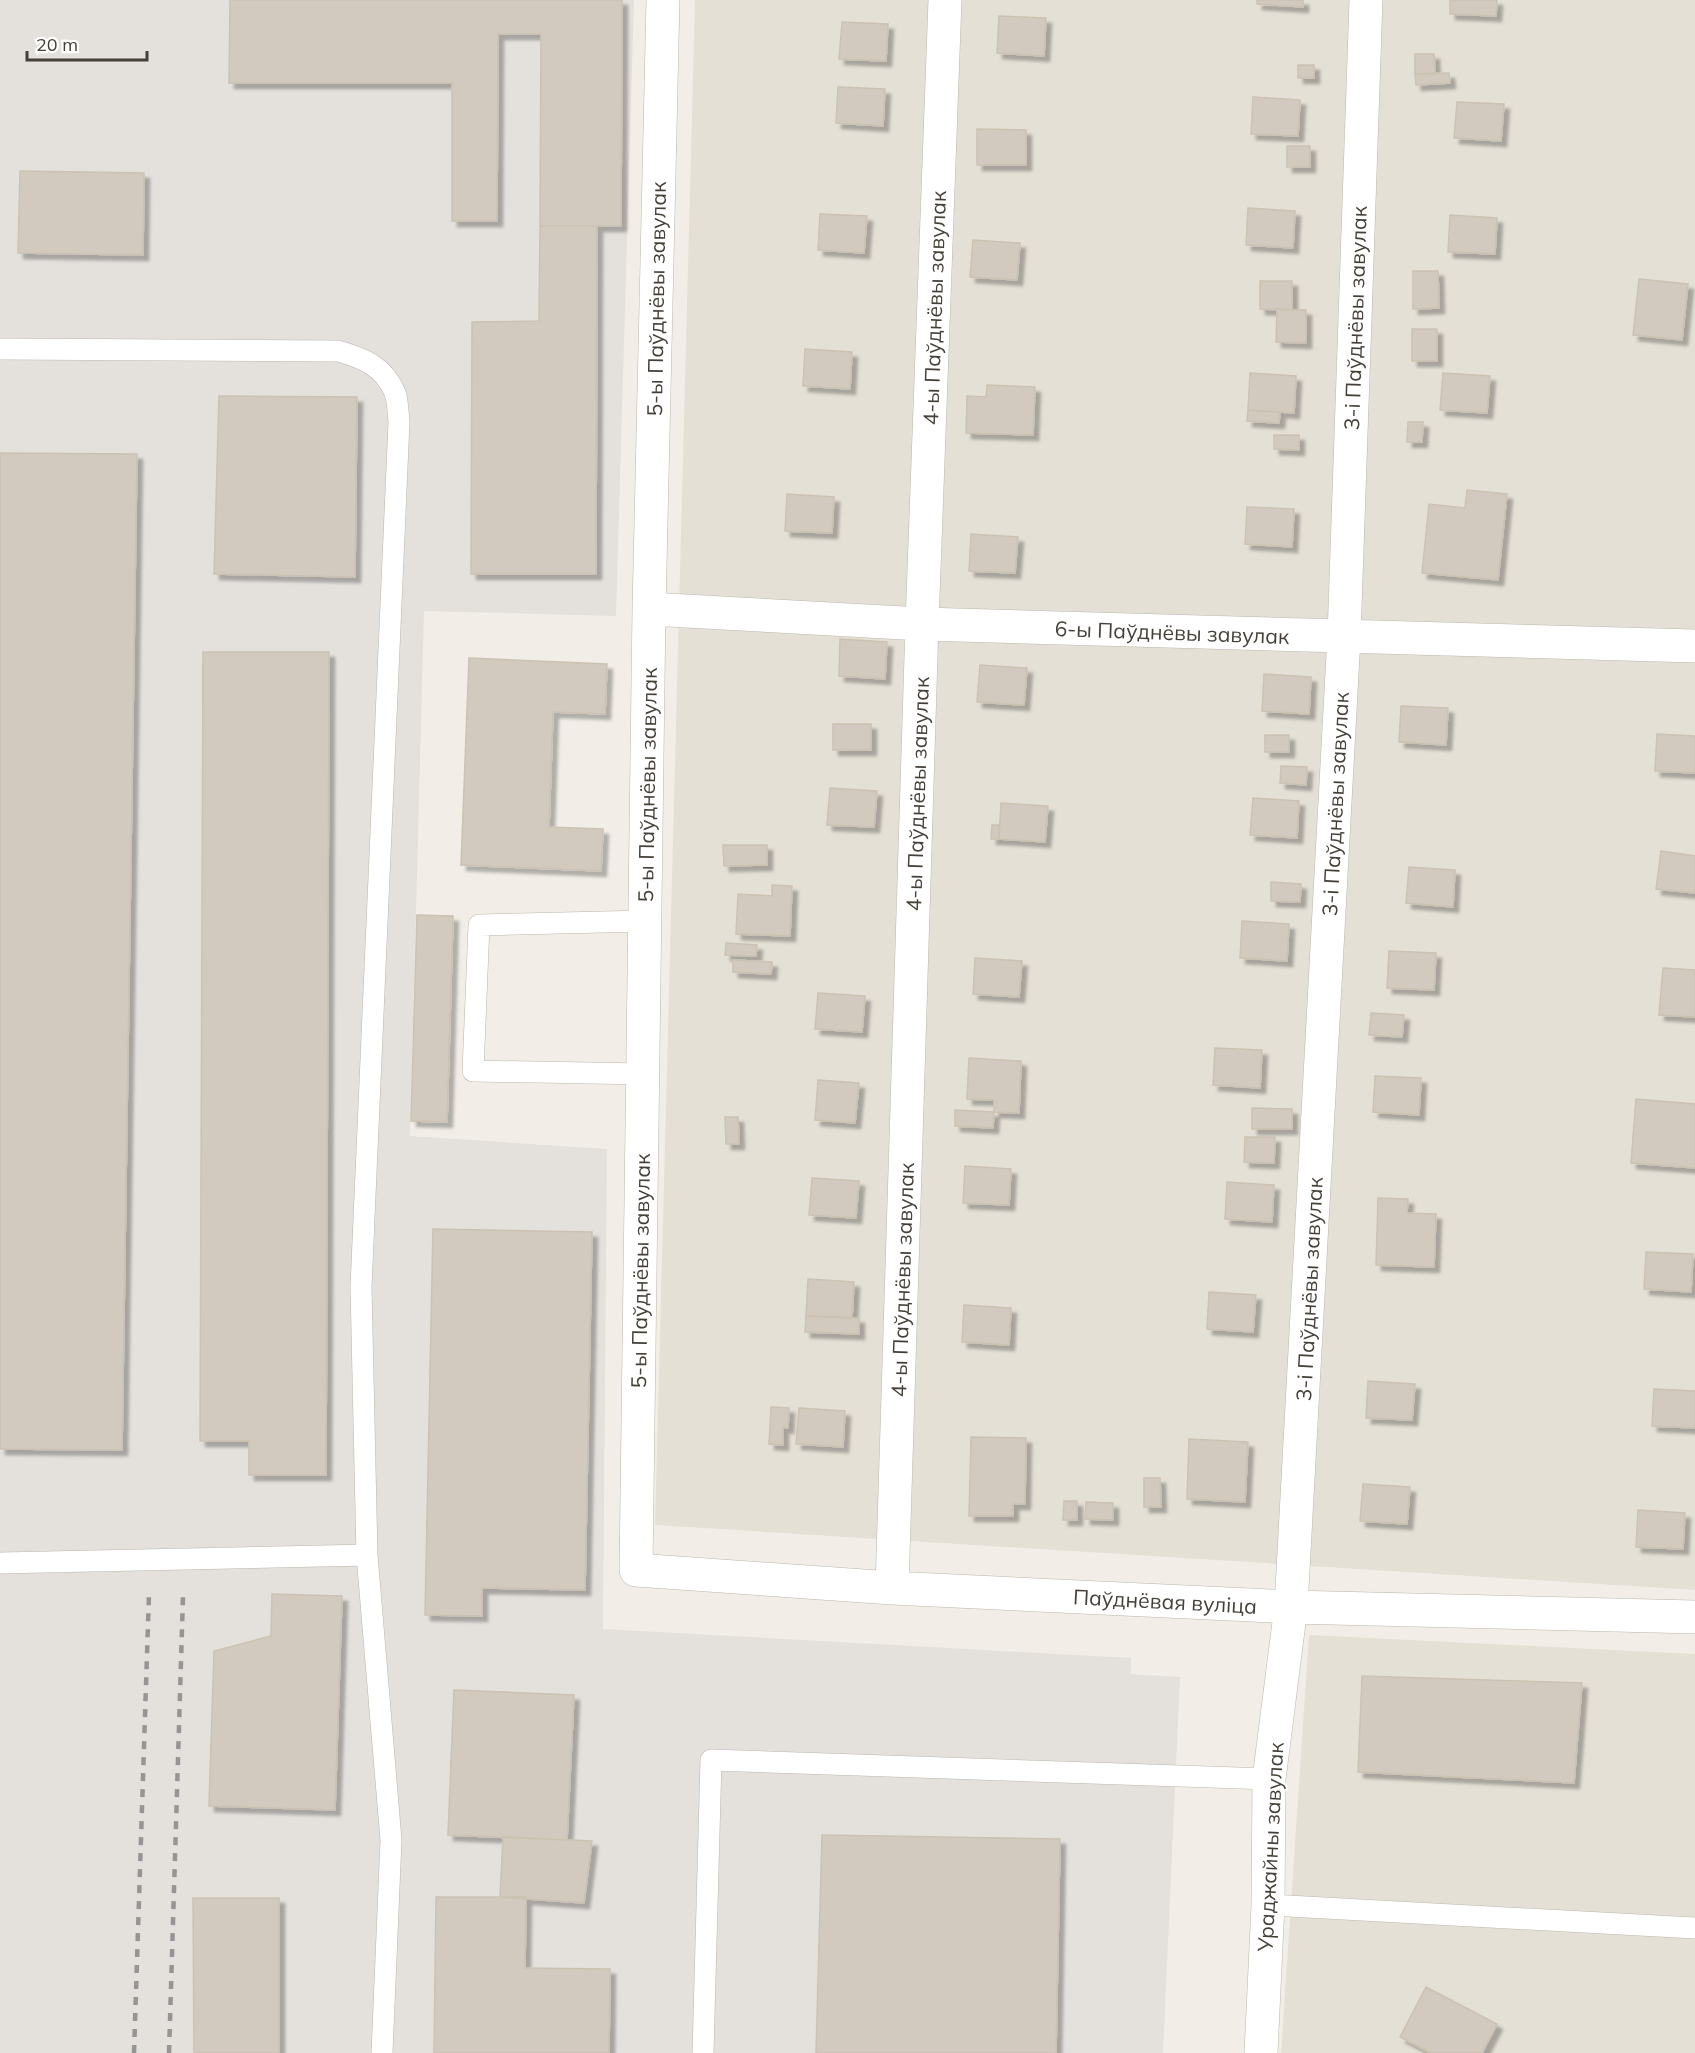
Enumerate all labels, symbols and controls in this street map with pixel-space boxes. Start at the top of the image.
scale bar [27,24,147,62]
text: 20 m [36,33,78,56]
street label: 5-ы Паўднёвы завулак [641,181,671,417]
street label: 4-ы Паўднёвы завулак [917,190,951,426]
street label: 3-і Паўднёвы завулак [1338,205,1372,431]
street label: 6-ы Паўднёвы завулак [1054,615,1290,649]
street label: 5-ы Паўднёвы завулак [632,667,662,903]
street label: 4-ы Паўднёвы завулак [900,676,934,912]
street label: 3-і Паўднёвы завулак [1316,691,1354,917]
street label: 5-ы Паўднёвы завулак [625,1153,655,1389]
street label: 4-ы Паўднёвы завулак [885,1162,919,1398]
street label: 3-і Паўднёвы завулак [1290,1176,1328,1402]
street label: Паўднёвая вуліца [1072,1583,1258,1619]
street label: Ураджайны завулак [1251,1741,1289,1953]

